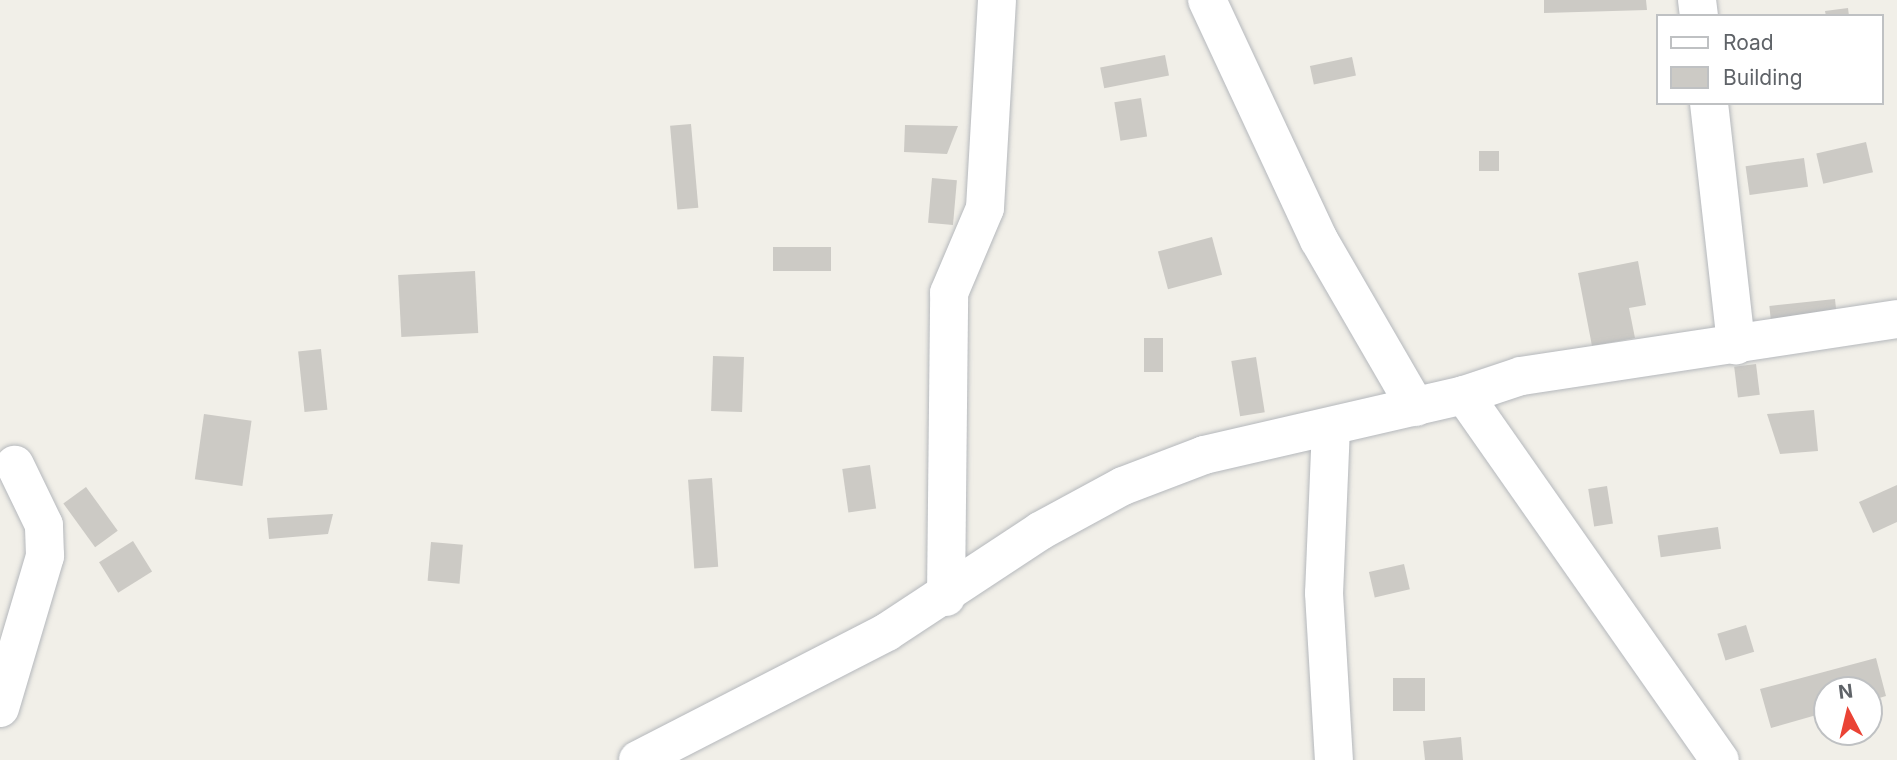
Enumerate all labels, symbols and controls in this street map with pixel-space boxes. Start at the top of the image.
legend [1656,14,1883,105]
text: Road [1723,30,1774,55]
text: Building [1723,65,1803,90]
north arrow [1813,676,1883,746]
text: N [1837,679,1854,704]

